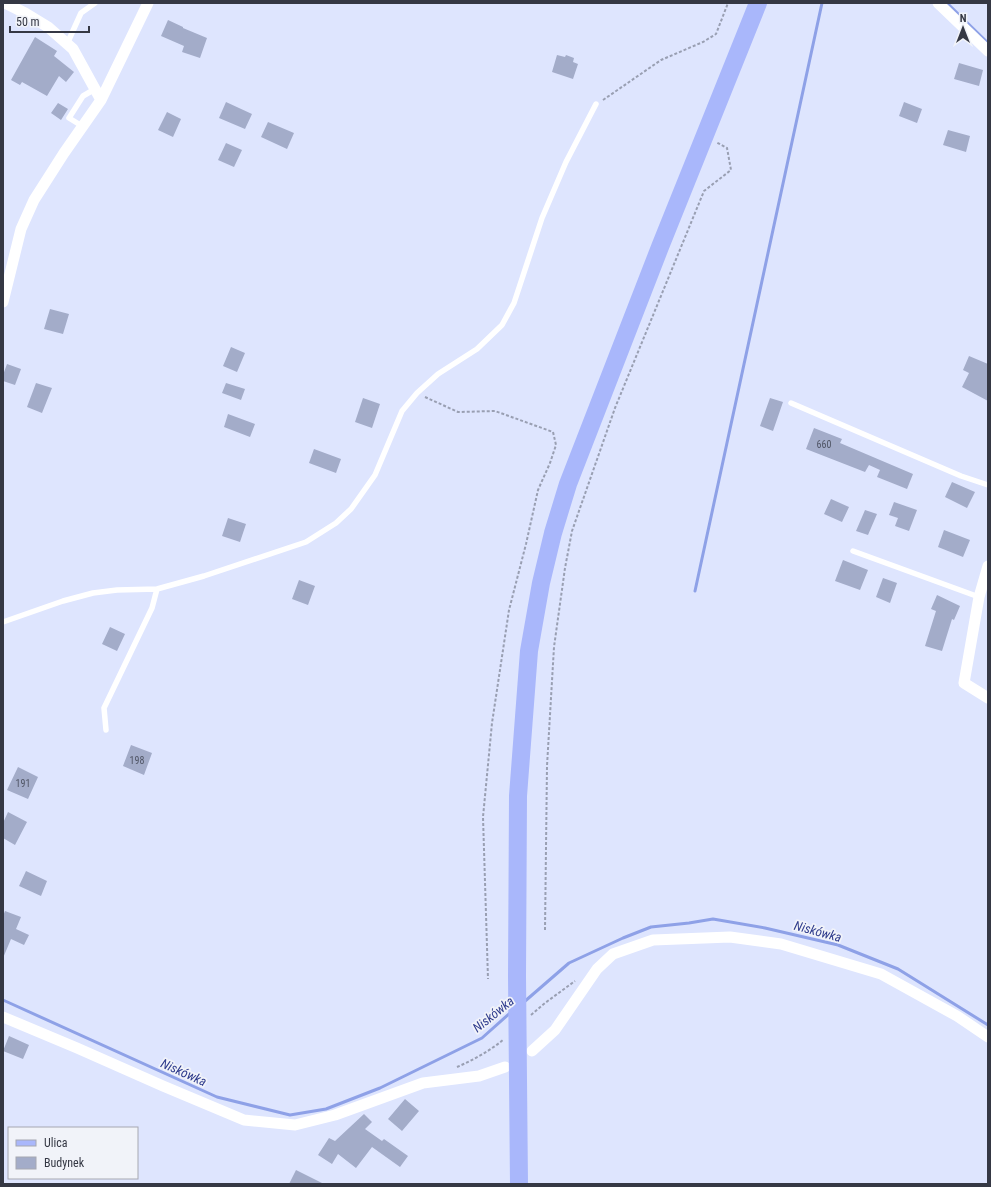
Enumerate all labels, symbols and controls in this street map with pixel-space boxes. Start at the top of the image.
scale bar [10,8,89,34]
north arrow [943,8,983,48]
text: N [960,12,967,25]
text: 50 m [16,15,40,29]
house number: 660 [817,439,831,450]
house number: 198 [130,755,144,766]
house number: 191 [16,778,30,789]
water label: Niskówka [793,918,843,945]
water label: Niskówka [470,993,517,1035]
water label: Niskówka [159,1056,209,1089]
legend [8,1127,138,1179]
text: Ulica [44,1136,68,1150]
text: Budynek [44,1156,85,1170]

